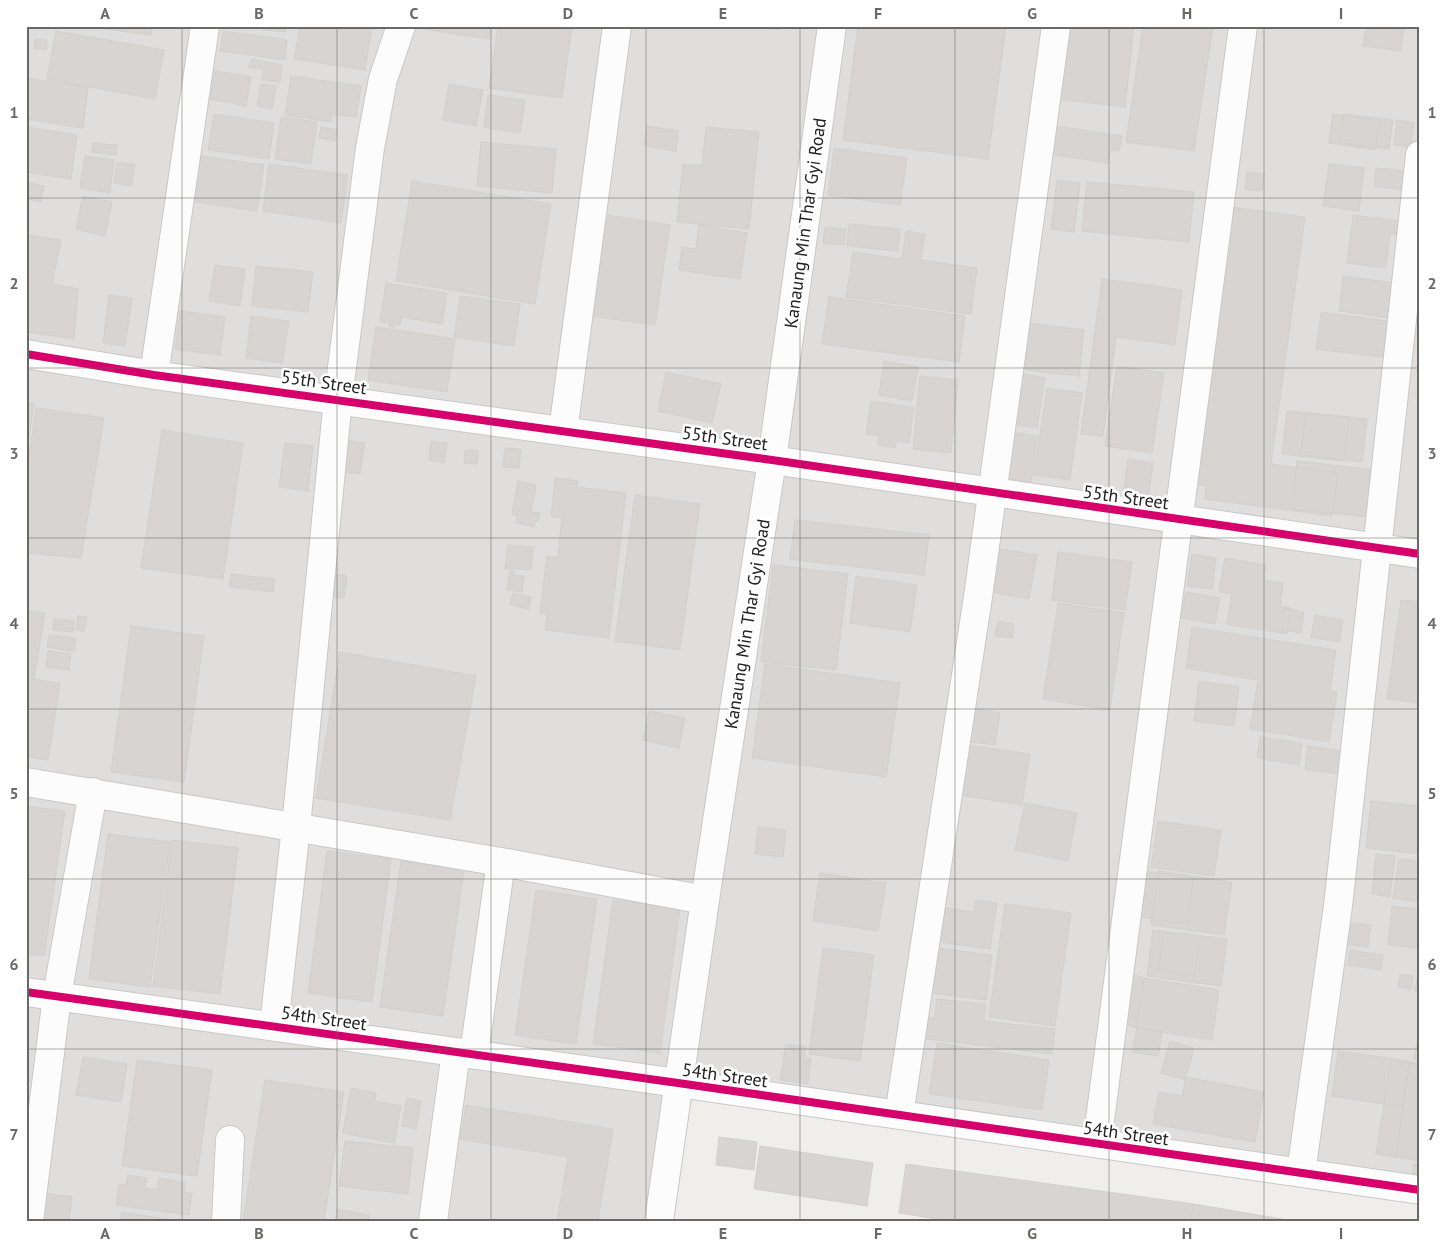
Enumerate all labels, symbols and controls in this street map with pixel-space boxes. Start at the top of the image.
text: A [100,3,110,23]
text: B [254,3,264,23]
text: C [410,3,419,23]
text: D [563,3,573,23]
text: E [719,3,727,23]
text: F [874,3,882,23]
text: G [1027,3,1037,23]
text: H [1182,3,1192,23]
text: I [1339,3,1343,23]
text: 1 [9,102,19,122]
text: 1 [1427,102,1437,122]
street label: Kanaung Min Thar Gyi Road [779,116,831,330]
text: 2 [9,273,19,293]
text: 2 [1427,273,1437,293]
street label: 55th Street [280,365,368,399]
street label: 55th Street [681,421,769,455]
text: 3 [9,443,19,463]
text: 3 [1427,443,1437,463]
street label: 55th Street [1082,480,1170,514]
street label: Kanaung Min Thar Gyi Road [719,517,775,731]
text: 4 [9,613,19,633]
text: 4 [1427,613,1437,633]
text: 5 [9,783,19,803]
text: 5 [1427,783,1437,803]
text: 6 [9,954,19,974]
text: 6 [1427,954,1437,974]
street label: 54th Street [280,1001,368,1035]
street label: 54th Street [681,1058,769,1092]
street label: 54th Street [1082,1116,1170,1150]
text: 7 [9,1124,19,1144]
text: 7 [1427,1124,1437,1144]
text: A [100,1223,110,1243]
text: B [254,1223,264,1243]
text: C [410,1223,419,1243]
text: D [563,1223,573,1243]
text: E [719,1223,727,1243]
text: F [874,1223,882,1243]
text: G [1027,1223,1037,1243]
text: H [1182,1223,1192,1243]
text: I [1339,1223,1343,1243]

